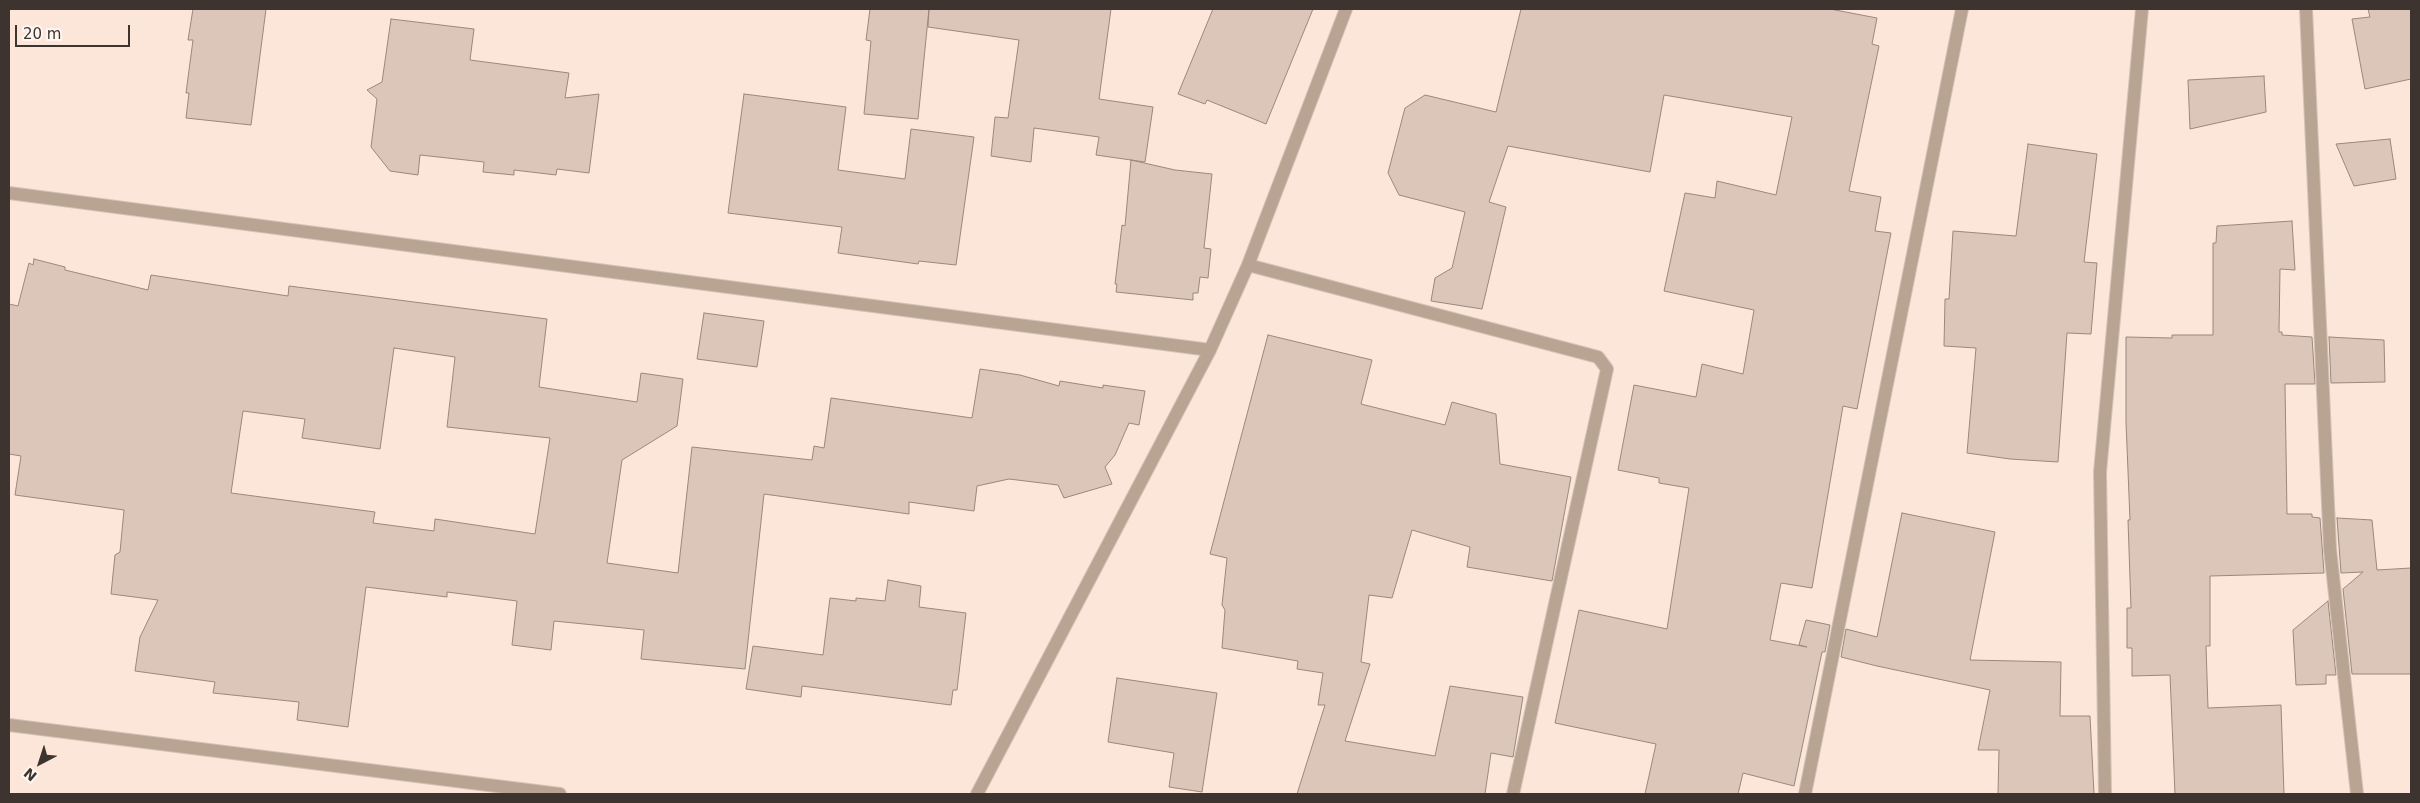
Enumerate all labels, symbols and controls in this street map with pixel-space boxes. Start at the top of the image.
scale bar [18,15,132,47]
text: 20 m [23,25,61,43]
north arrow [15,738,65,788]
text: N [21,765,40,784]

